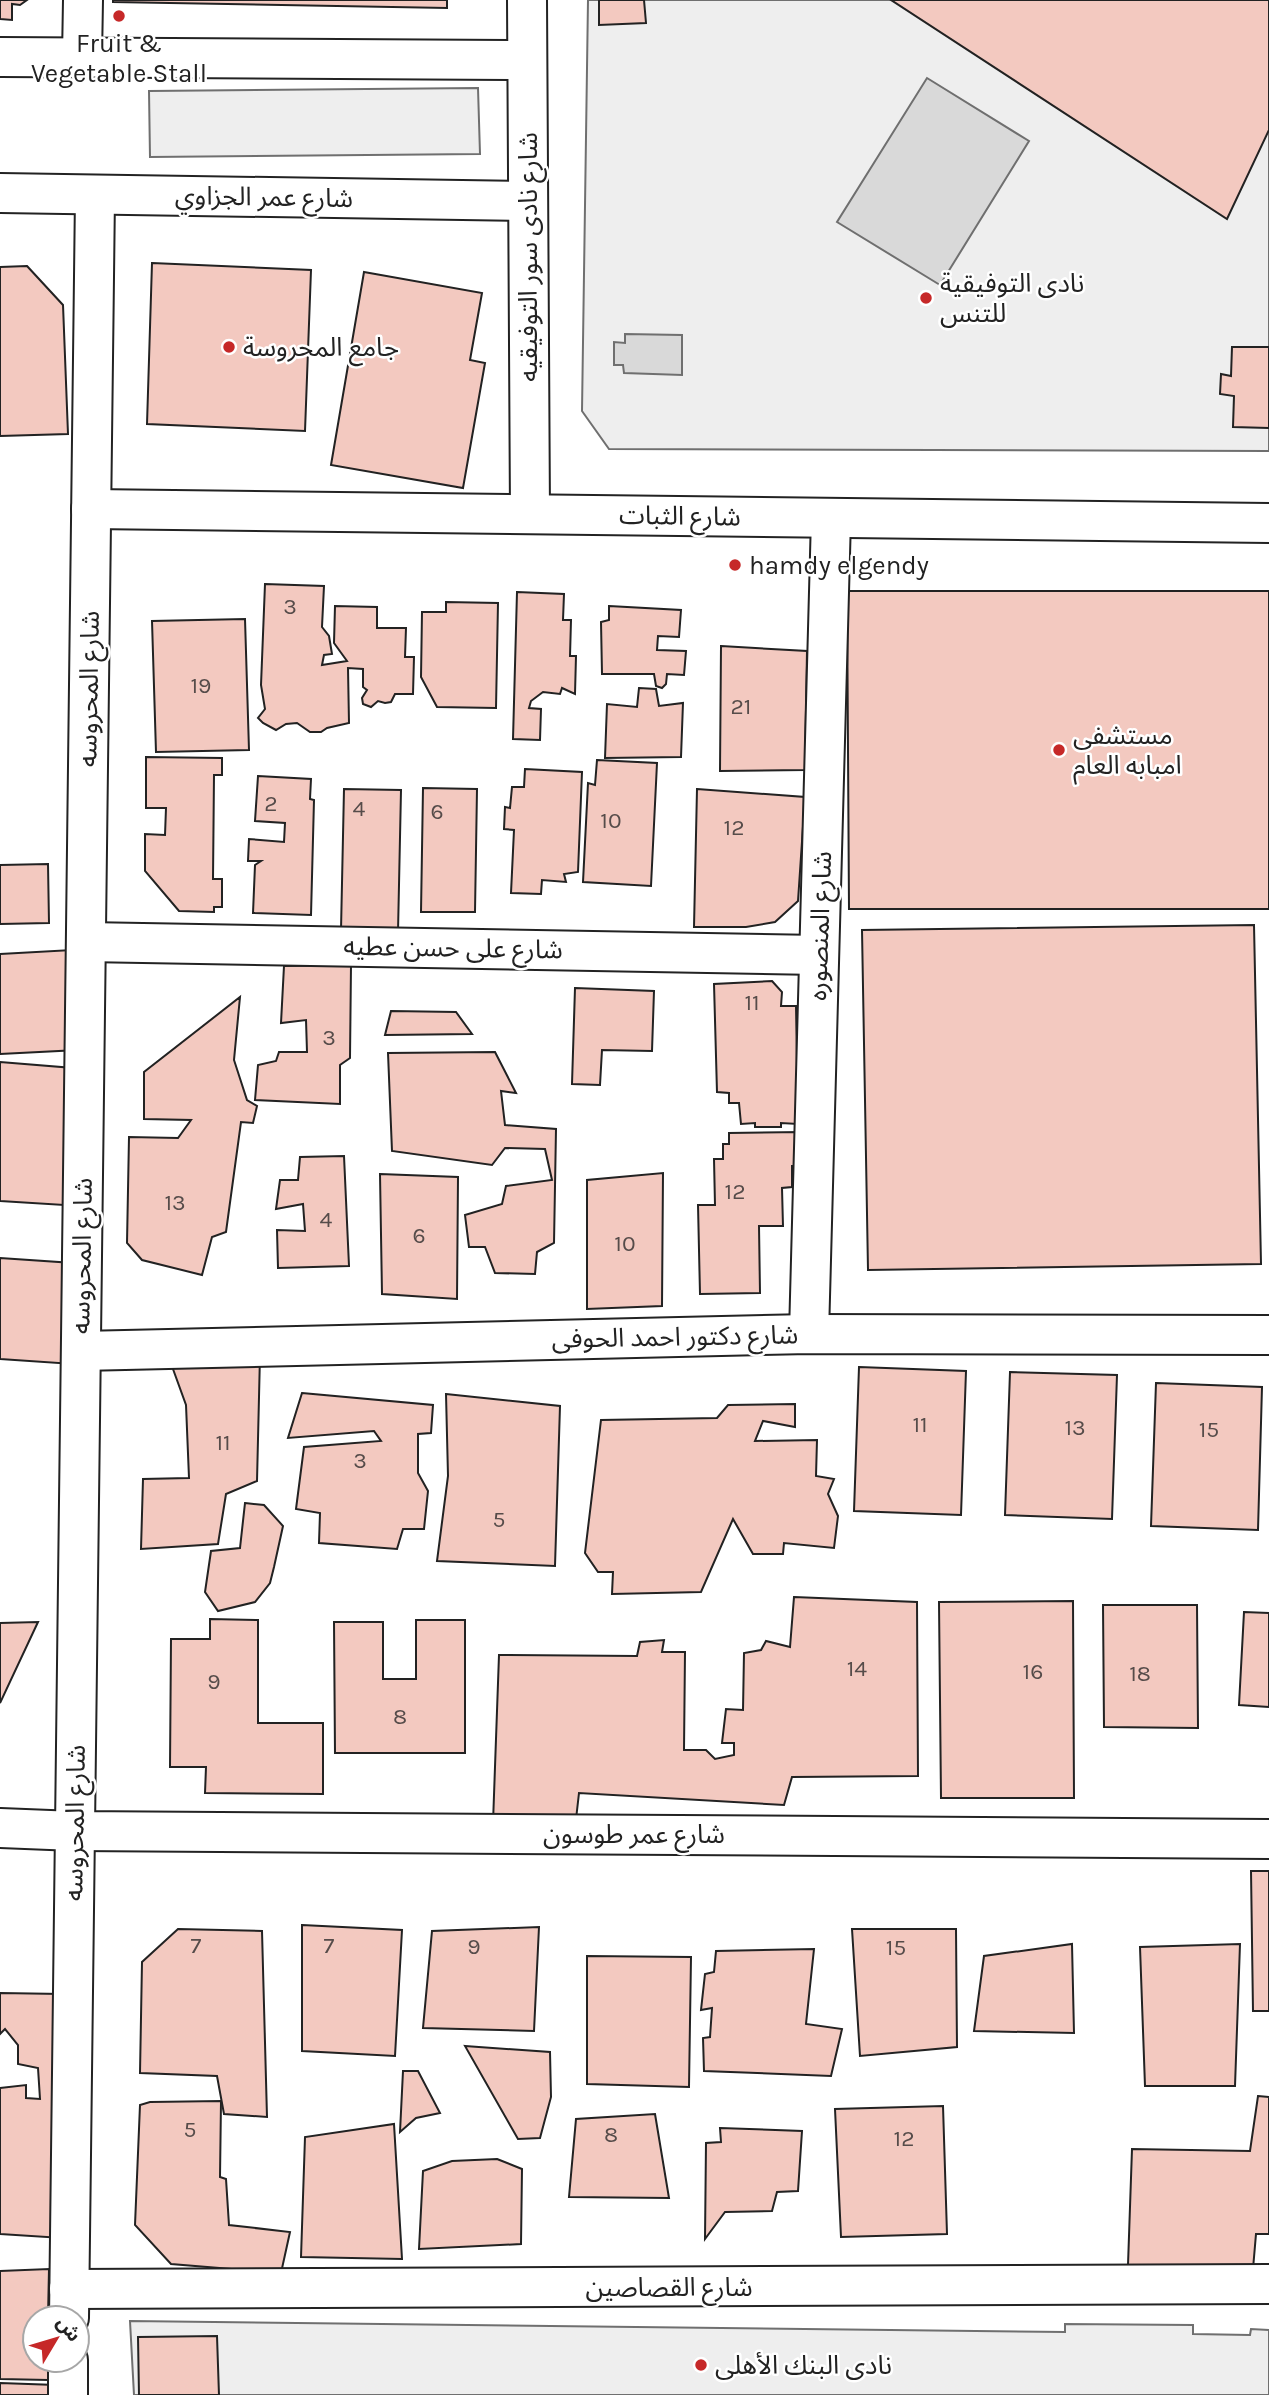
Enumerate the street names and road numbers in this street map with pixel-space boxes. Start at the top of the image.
street label: شارع نادى سور التوفيقيه [513,132,547,382]
street label: شارع عمر الجزاوي [175,180,353,218]
street label: شارع الثبات [619,499,741,536]
street label: شارع المحروسه [72,611,109,767]
street label: شارع المنصوره [802,851,841,1001]
street label: شارع على حسن عطيه [343,931,563,968]
street label: شارع المحروسه [65,1178,102,1334]
street label: شارع دكتور احمد الحوفى [551,1319,799,1358]
street label: شارع المحروسه [58,1745,95,1901]
street label: شارع عمر طوسون [543,1819,725,1853]
street label: شارع القصاصين [585,2272,753,2306]

